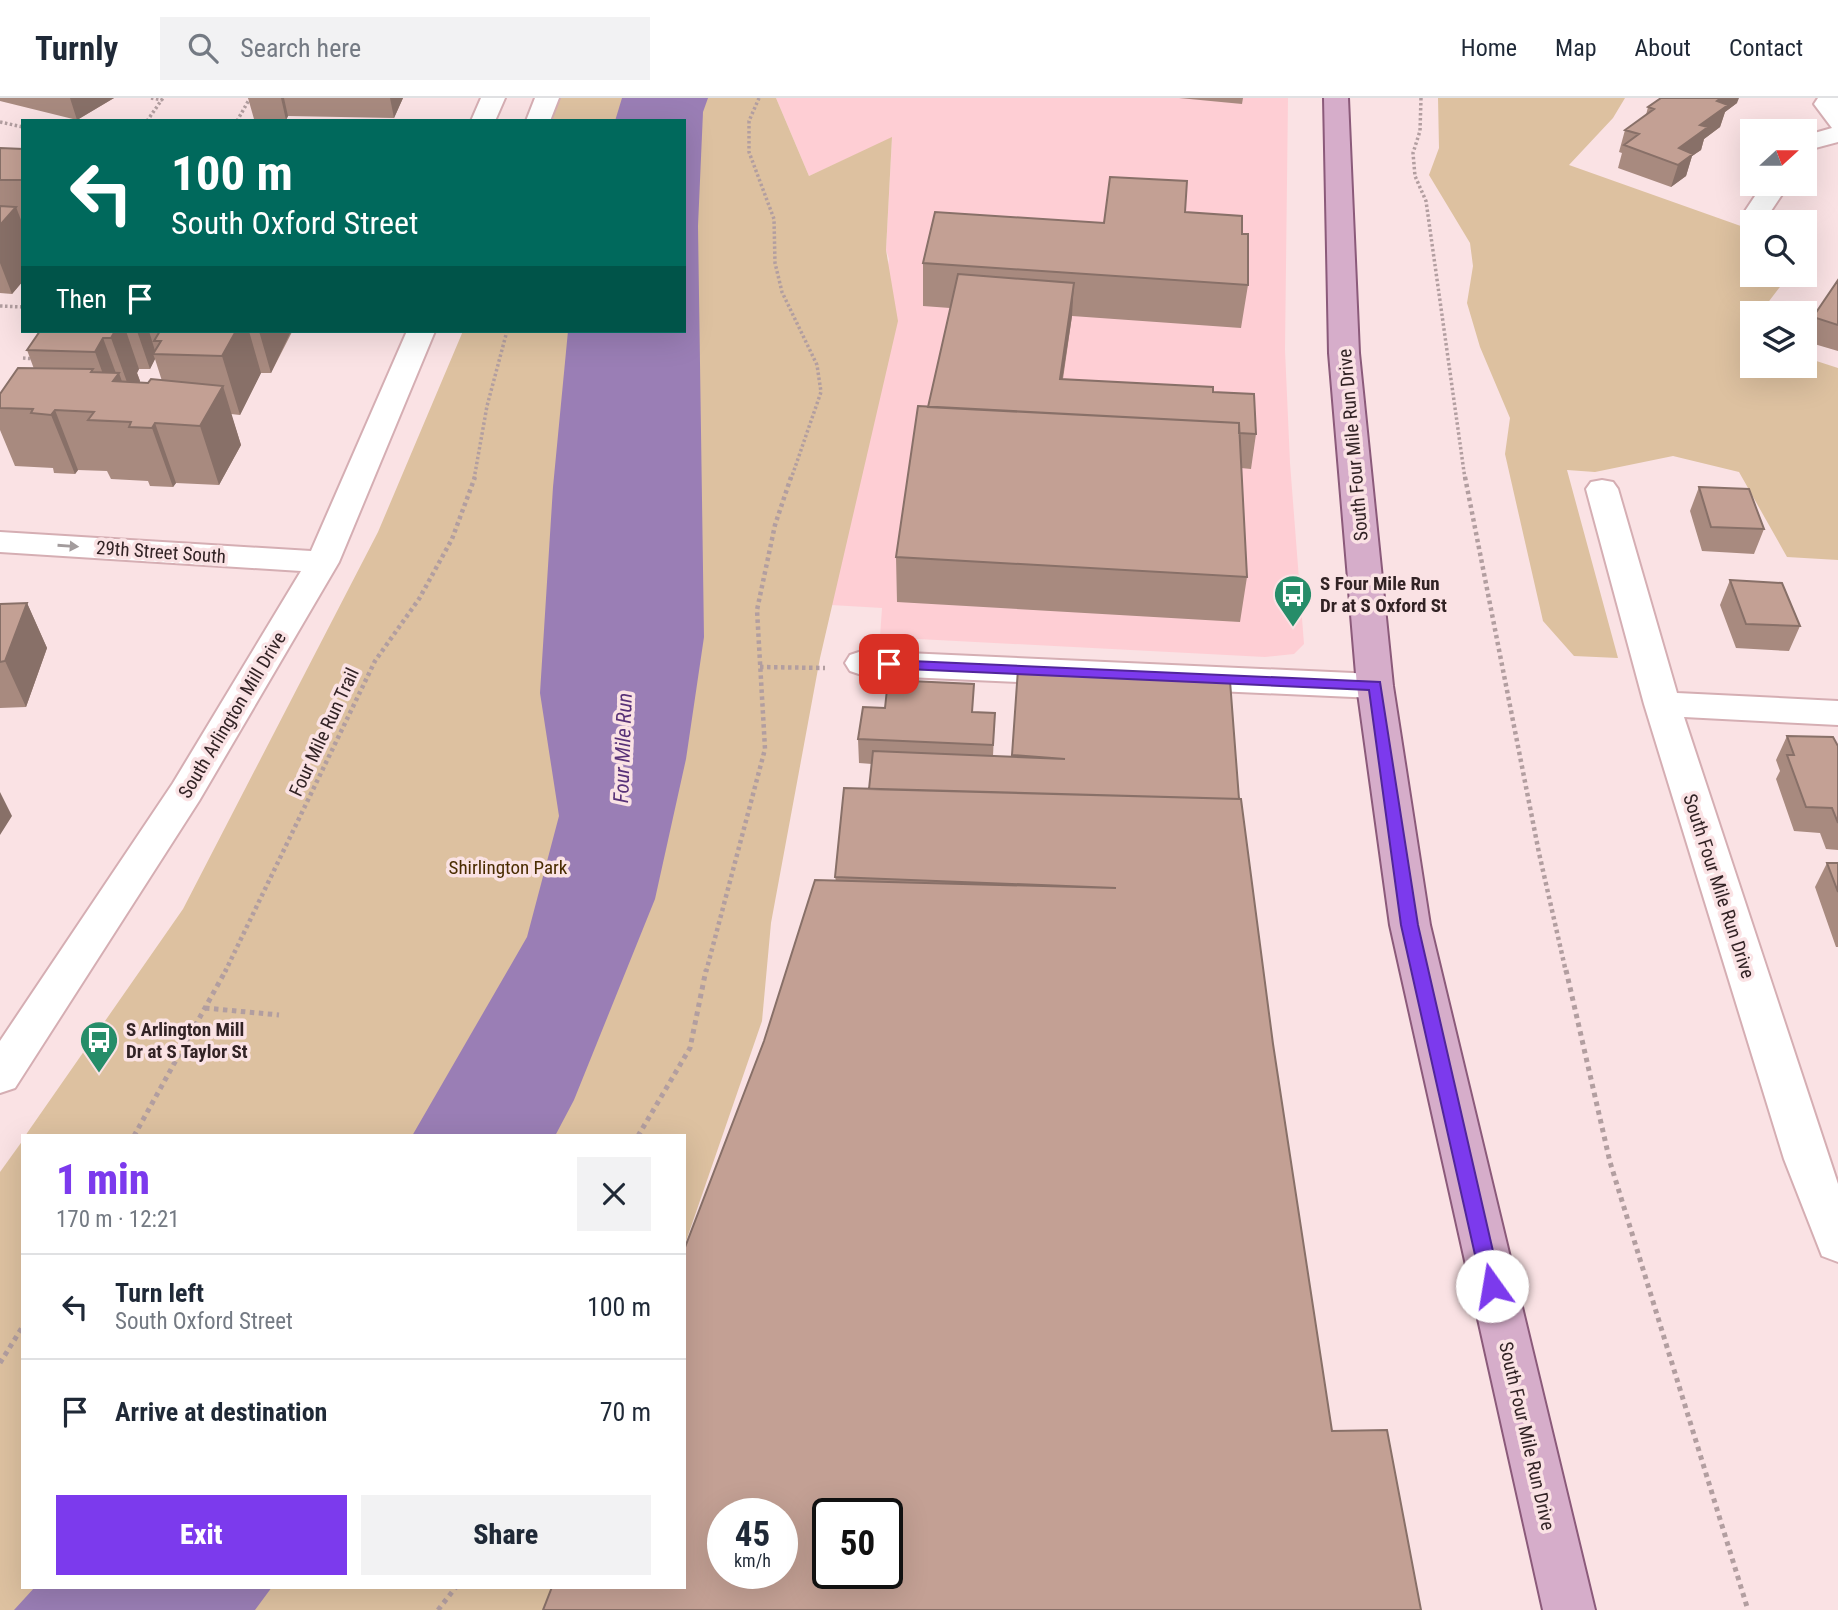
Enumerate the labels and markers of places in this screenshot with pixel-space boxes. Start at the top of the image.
place label: S Four Mile Run Dr at S Oxford St [1320,572,1447,617]
bus stop icon: S Four Mile Run Dr at S Oxford St [1272,573,1314,628]
pin [859,634,919,694]
place label: S Arlington Mill Dr at S Taylor St [126,1018,248,1063]
bus stop icon: S Arlington Mill Dr at S Taylor St [78,1019,120,1074]

